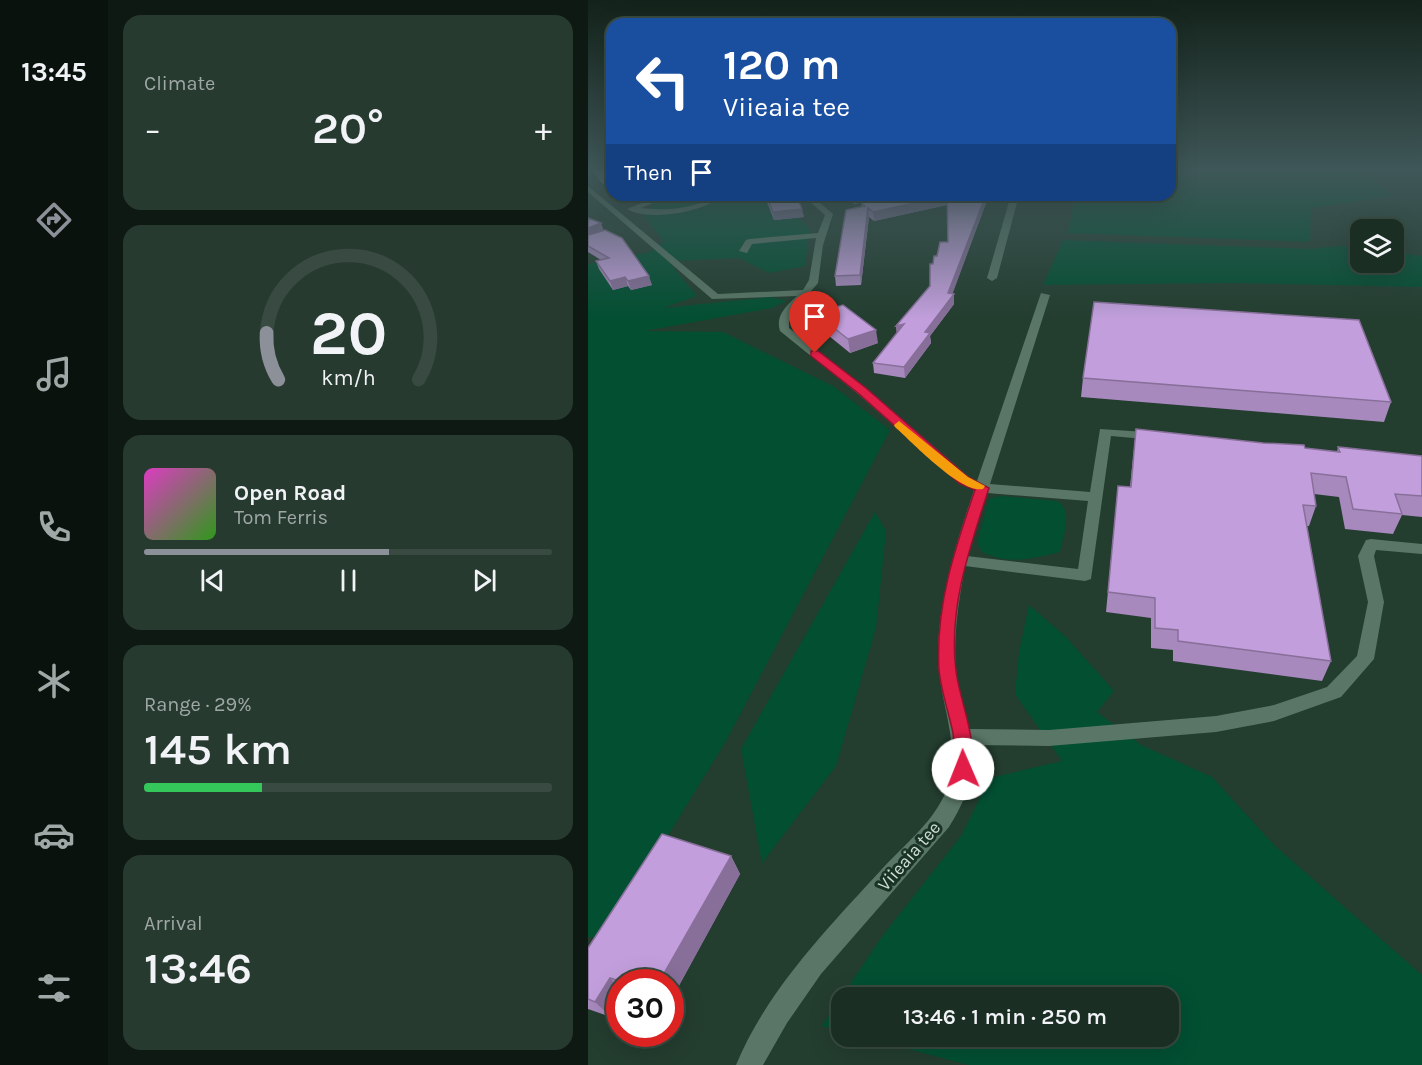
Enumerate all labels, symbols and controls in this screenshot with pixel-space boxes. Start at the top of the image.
text: 120 m [723,40,840,90]
icon: left [624,42,702,120]
text: 13:45 [21,56,87,88]
text: Climate [144,72,215,95]
text: Viieaia tee [723,91,850,123]
text: 20° [312,102,384,154]
text: − [144,110,161,148]
text: + [535,110,552,148]
icon: arrive [685,156,718,189]
text: Then [624,160,673,186]
icon: directions [33,199,75,241]
map controls [1350,219,1404,273]
button: layers [1350,219,1404,273]
pin [789,291,840,353]
text: 20 [309,297,387,370]
icon: arrive [798,300,831,333]
icon: music [33,353,75,395]
text: km/h [321,365,375,390]
text: Open Road [234,480,346,506]
icon: phone [33,506,75,548]
text: Tom Ferris [234,506,328,529]
icon: previous [196,564,229,597]
icon: pause [332,564,365,597]
icon: next [468,564,501,597]
icon: climate [33,660,75,702]
text: Range · 29% [144,693,252,716]
text: 145 km [144,723,292,775]
position arrow [931,737,995,801]
icon: car [33,814,75,856]
street label: Viieaia tee [873,817,945,895]
text: Arrival [144,912,203,935]
text: 13:46 [144,942,252,994]
icon: filters [33,967,75,1009]
speed limit sign: 30 [606,969,684,1047]
text: 13:46 · 1 min · 250 m [903,1004,1107,1030]

